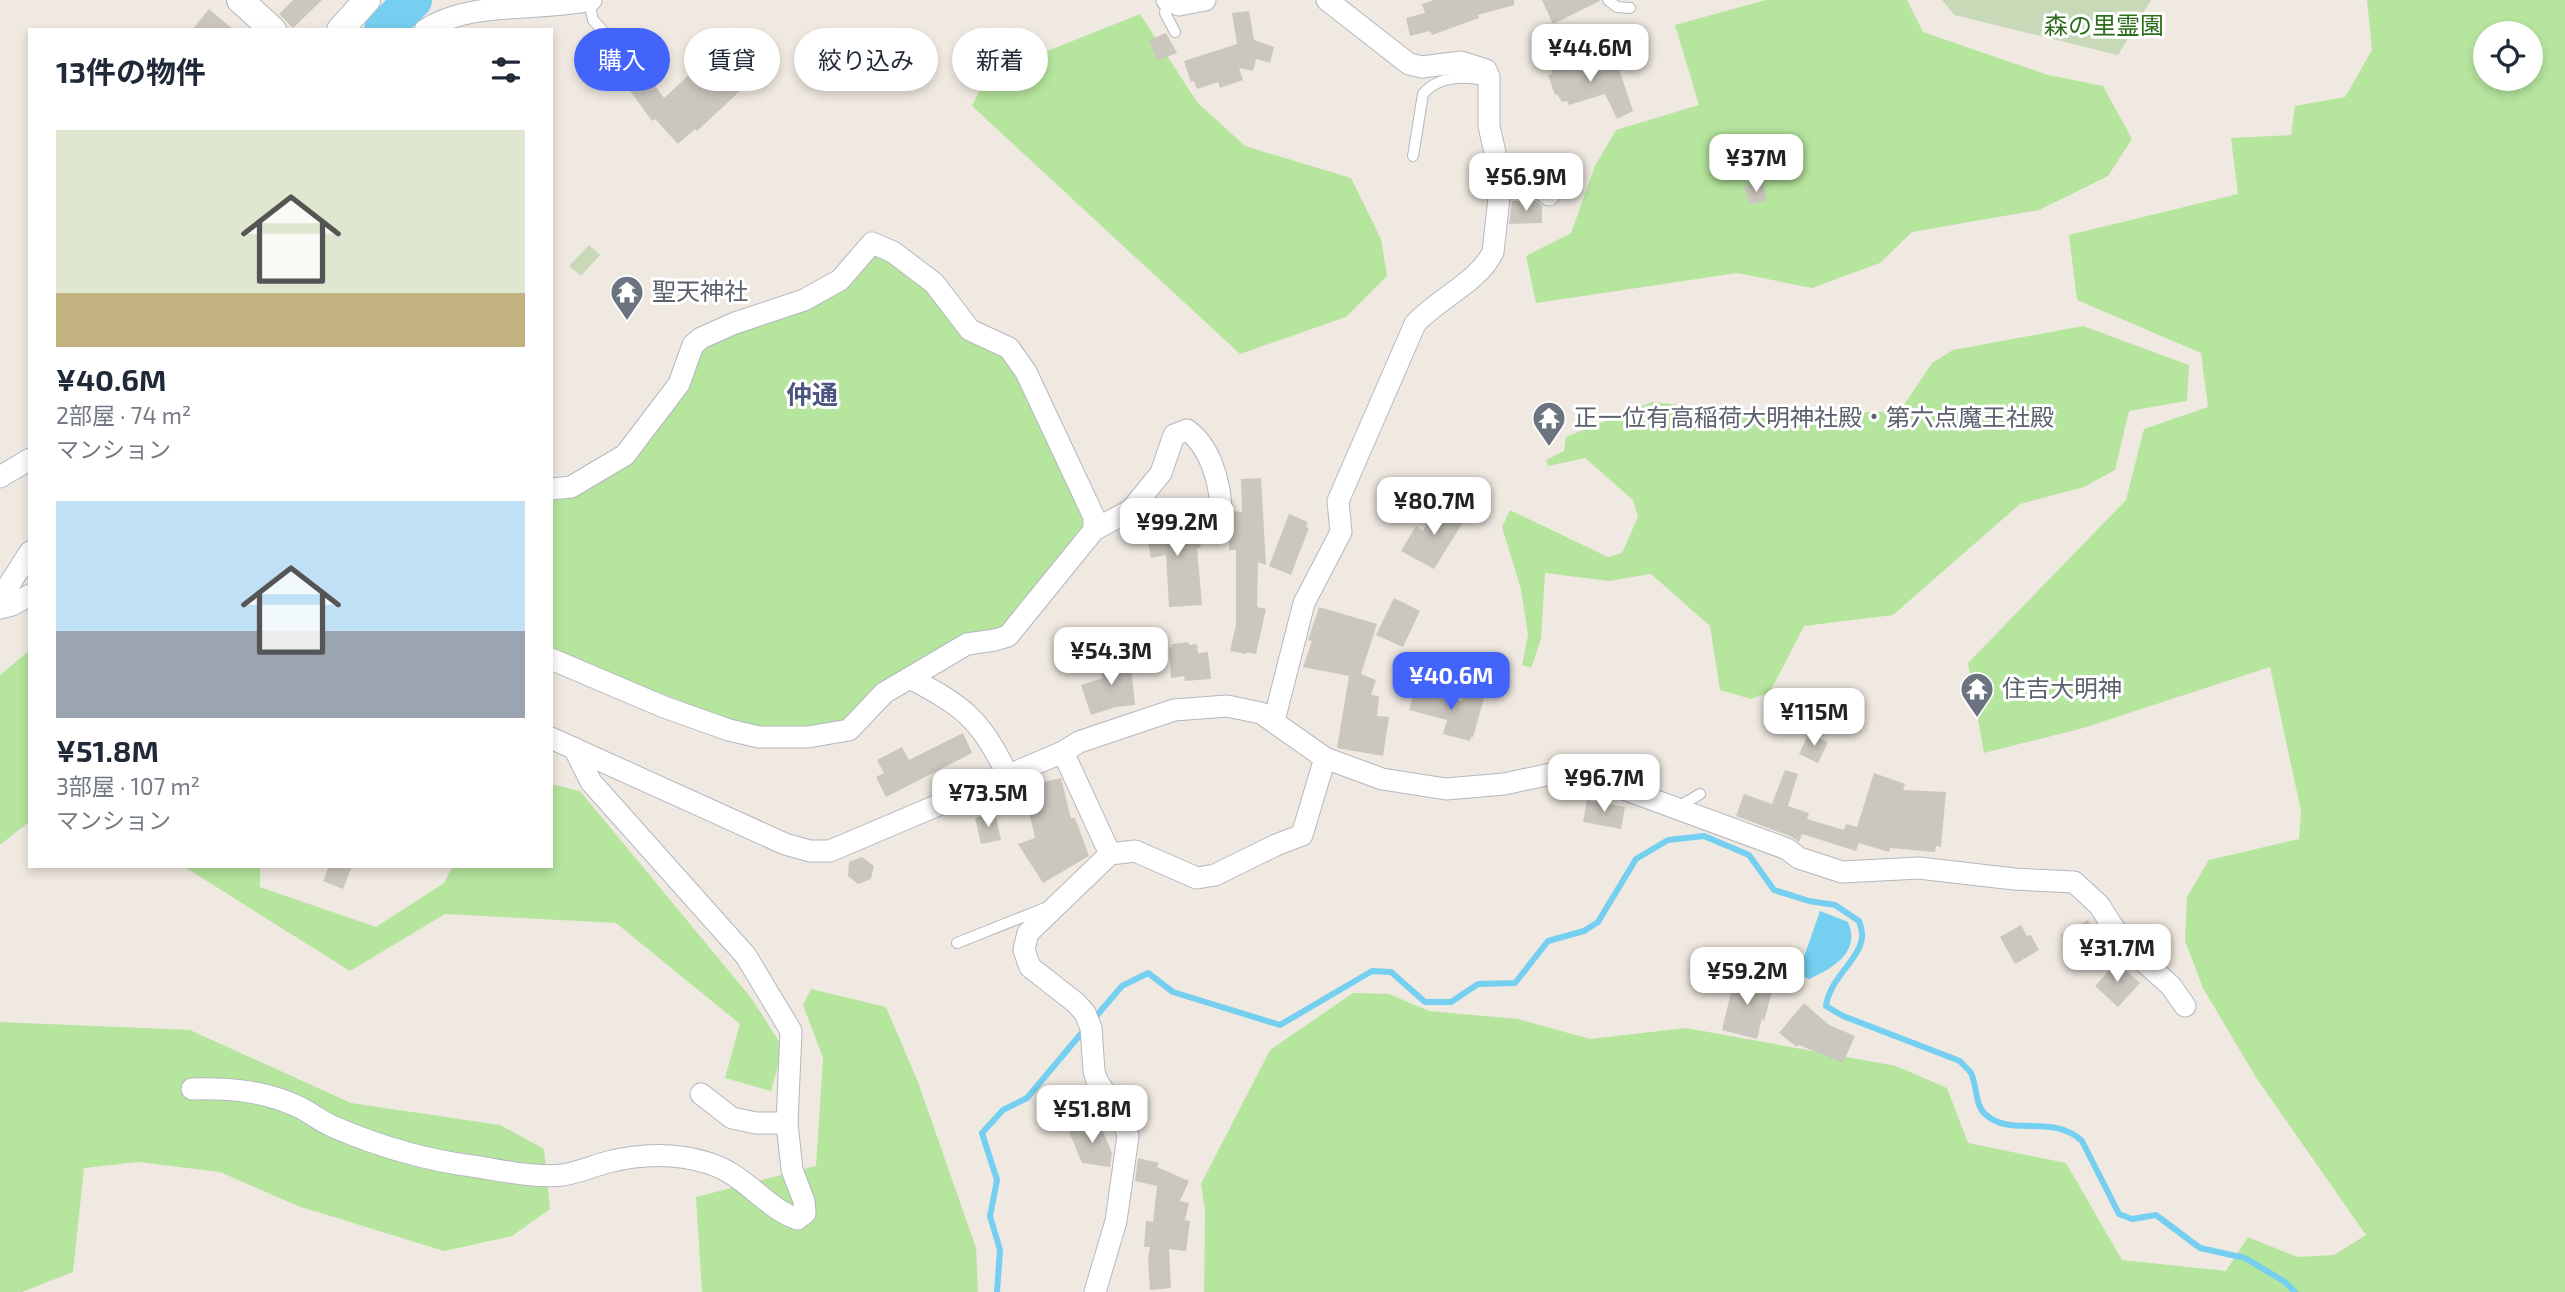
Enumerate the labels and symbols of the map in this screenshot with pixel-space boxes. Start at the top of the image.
park label: 森の里霊園 [2044,10,2164,39]
pin: ¥44.6M [1533,24,1647,84]
pin: ¥37M [1715,134,1797,194]
pin: ¥56.9M [1469,154,1583,213]
temple icon: 聖天神社 [608,273,646,322]
place label: 聖天神社 [652,276,748,305]
district label: 仲通 [786,378,838,409]
temple icon: 正一位有高稲荷大明神社殿・第六点魔王社殿 [1530,399,1568,448]
place label: 正一位有高稲荷大明神社殿・第六点魔王社殿 [1574,402,2054,431]
pin: ¥80.7M [1377,477,1491,537]
pin: ¥99.2M [1120,498,1234,558]
pin: ¥54.3M [1054,628,1168,687]
pin: ¥40.6M [1394,652,1508,712]
temple icon: 住吉大明神 [1958,670,1996,719]
place label: 住吉大明神 [2002,673,2122,702]
pin: ¥115M [1765,688,1863,748]
pin: ¥96.7M [1547,754,1661,814]
pin: ¥73.5M [931,770,1045,829]
pin: ¥31.7M [2060,925,2174,984]
pin: ¥59.2M [1690,948,1804,1007]
pin: ¥51.8M [1035,1086,1149,1145]

